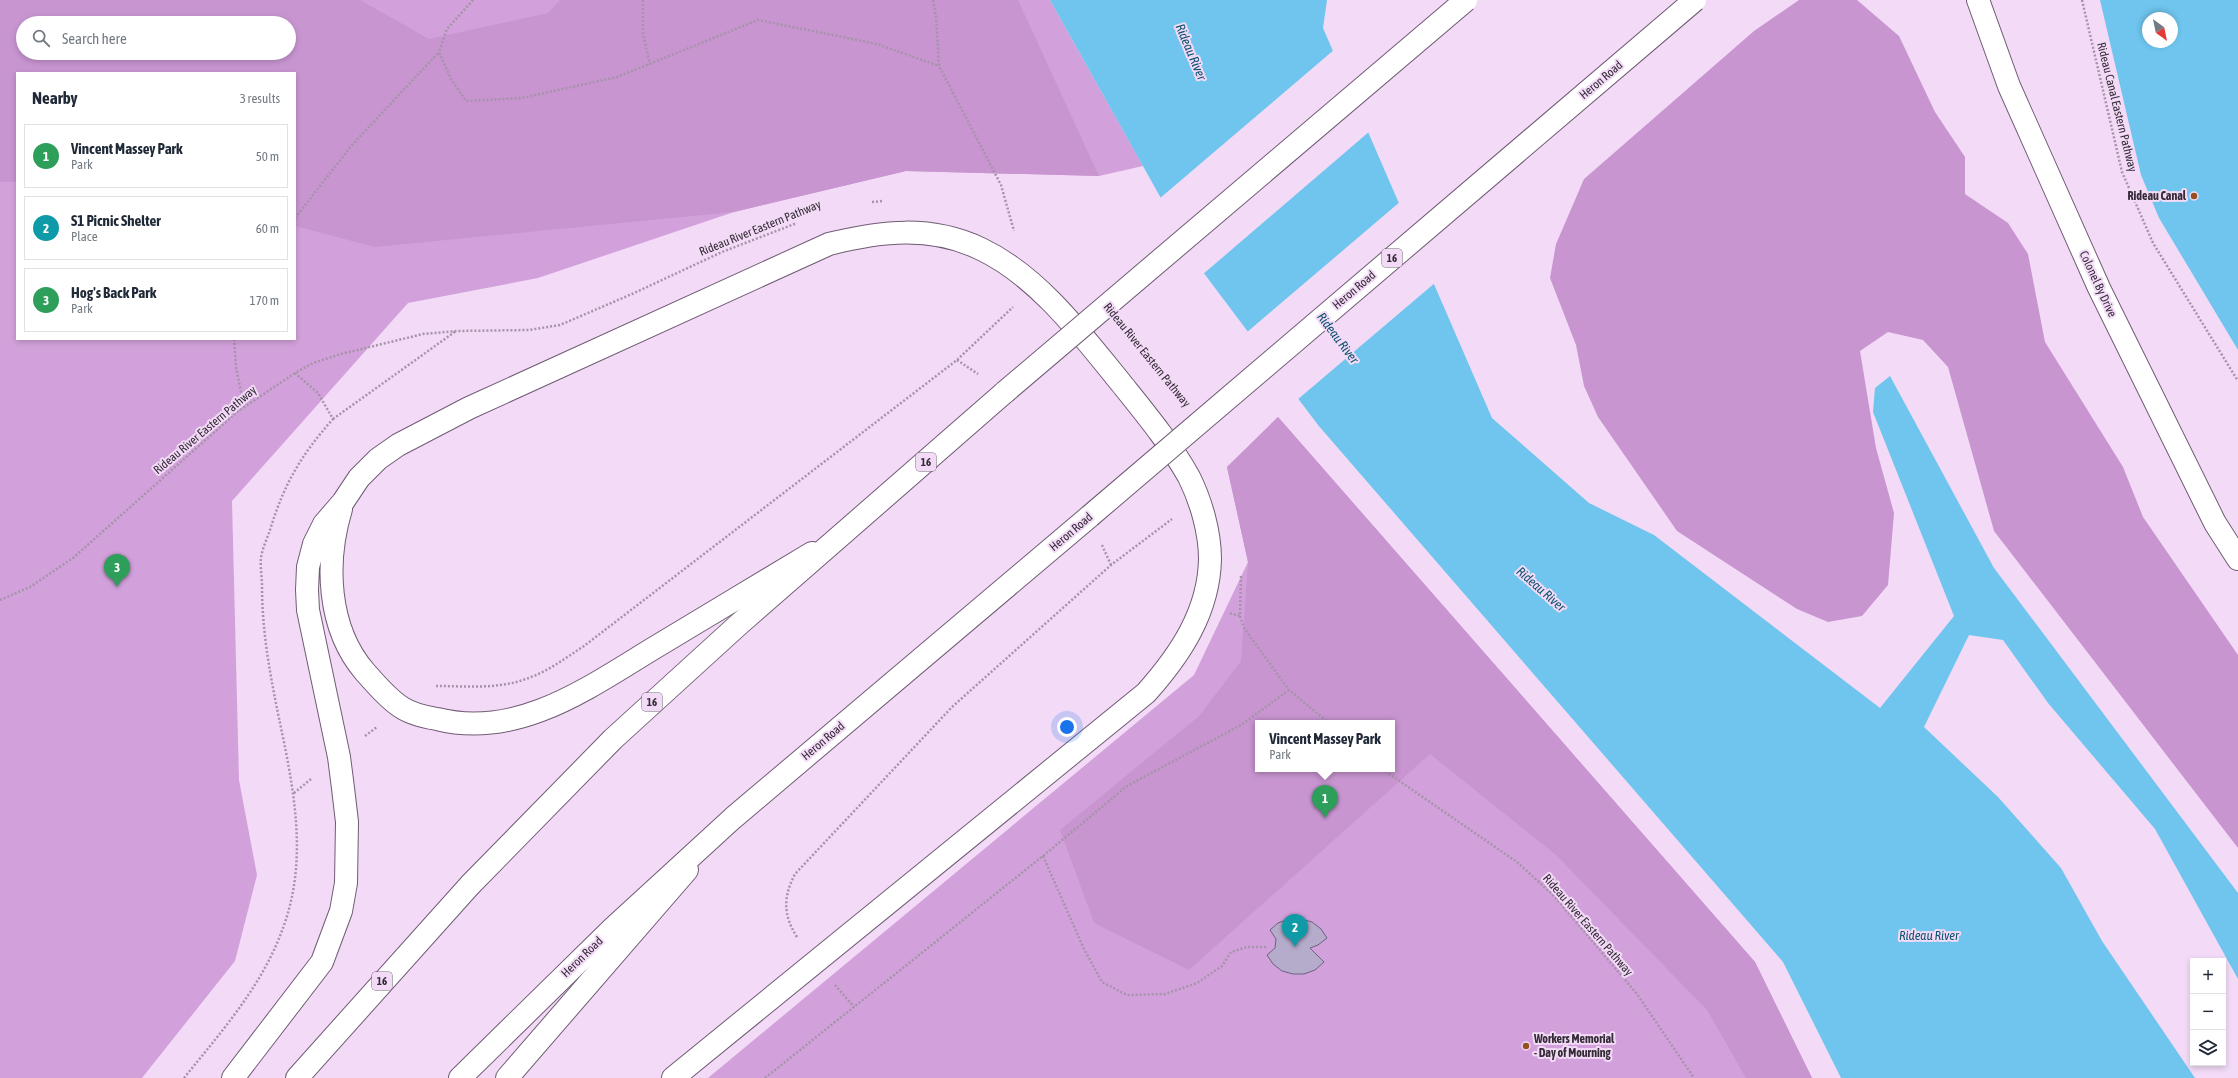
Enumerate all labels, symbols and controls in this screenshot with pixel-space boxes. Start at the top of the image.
north arrow [2142,12,2178,48]
search box [16,16,296,60]
water label: Rideau River [1172,22,1210,84]
icon: search [30,27,52,49]
text: Search here [62,30,127,47]
street label: Rideau Canal Eastern Pathway [2094,41,2140,173]
street label: Heron Road [1577,58,1625,102]
text: Nearby [32,88,78,108]
text: 3 results [240,91,280,106]
text: Vincent Massey Park [71,140,183,157]
text: 1 [43,149,49,164]
text: 50 m [256,149,279,164]
text: Park [71,157,93,172]
place label: Rideau Canal [2128,189,2187,203]
marker: Rideau Canal [2189,191,2199,201]
street label: Rideau River Eastern Pathway [697,197,823,259]
text: S1 Picnic Shelter [71,212,161,229]
text: 2 [43,221,49,236]
text: 60 m [256,221,279,236]
text: Place [71,229,98,244]
road number: 16 [1382,249,1402,267]
street label: Colonel By Drive [2077,249,2119,319]
street label: Heron Road [1330,268,1378,312]
text: Hog's Back Park [71,284,156,301]
text: 3 [43,293,49,308]
text: 170 m [250,293,279,308]
street label: Rideau River Eastern Pathway [1101,300,1193,410]
text: Park [71,301,93,316]
water label: Rideau River [1314,310,1363,367]
street label: Rideau River Eastern Pathway [151,383,259,477]
road number: 16 [916,453,936,471]
street label: Heron Road [1047,510,1095,554]
pin: 3 [104,554,130,587]
water label: Rideau River [1513,564,1569,615]
road number: 16 [642,693,662,711]
your location [1057,717,1077,737]
street label: Heron Road [799,719,847,763]
popup [1255,720,1395,772]
text: Vincent Massey Park [1269,730,1381,747]
text: Park [1269,747,1291,762]
pin: 1 [1312,785,1338,818]
street label: Rideau River Eastern Pathway [1540,871,1636,979]
pin: 2 [1282,914,1308,947]
water label: Rideau River [1899,928,1960,943]
street label: Heron Road [558,934,606,980]
map controls [2190,958,2226,1066]
button: + [2190,958,2226,994]
road number: 16 [372,972,392,990]
button: − [2190,994,2226,1030]
button: layers [2190,1030,2226,1066]
place label: Workers Memorial - Day of Mourning [1533,1032,1615,1060]
marker: Workers Memorial - Day of Mourning [1521,1041,1531,1051]

